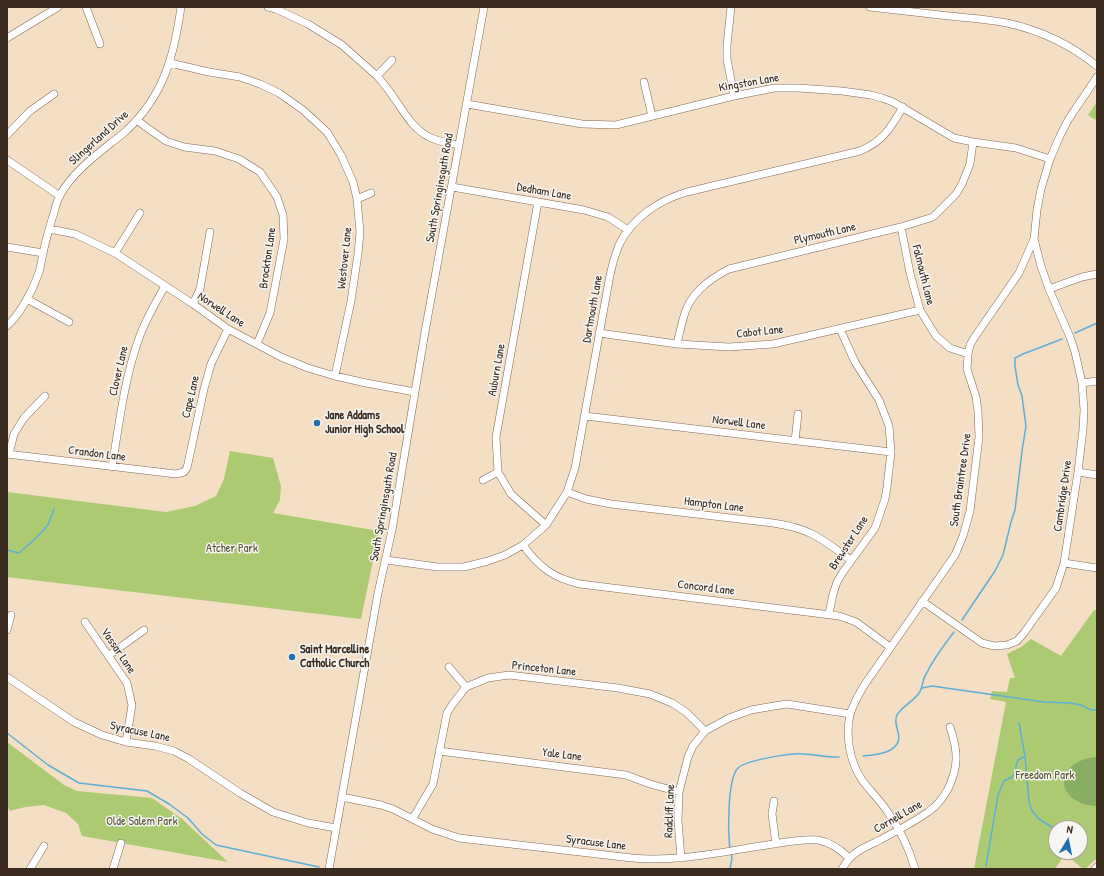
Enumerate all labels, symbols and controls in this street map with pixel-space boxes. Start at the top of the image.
street label: Kingston Lane [718,71,780,95]
street label: Slingerland Drive [66,108,132,168]
street label: South Springinsguth Road [423,132,457,244]
street label: Dedham Lane [516,180,572,204]
street label: Plymouth Lane [793,220,857,248]
street label: Brockton Lane [257,226,279,290]
street label: Westover Lane [335,226,355,290]
street label: Falmouth Lane [909,243,937,307]
street label: Dartmouth Lane [580,274,606,344]
street label: Norwell Lane [195,289,247,331]
street label: Cabot Lane [736,322,784,342]
street label: Auburn Lane [485,343,509,397]
street label: Clover Lane [106,345,132,397]
street label: Cape Lane [179,374,203,420]
place label: Jane Addams Junior High School [325,409,404,437]
street label: Norwell Lane [712,413,766,433]
marker: Jane Addams Junior High School [312,418,322,428]
street label: South Braintree Drive [947,432,975,528]
street label: Crandon Lane [67,443,127,465]
street label: South Springinsguth Road [367,451,401,563]
street label: Cambridge Drive [1051,459,1075,533]
street label: Hampton Lane [683,494,745,516]
street label: Brewster Lane [826,513,872,573]
park label: Atcher Park [206,542,258,556]
street label: Concord Lane [676,577,736,599]
street label: Vassar Lane [97,625,139,677]
place label: Saint Marcelline Catholic Church [300,643,369,671]
marker: Saint Marcelline Catholic Church [287,652,297,662]
street label: Princeton Lane [511,658,577,680]
street label: Syracuse Lane [109,719,171,745]
street label: Yale Lane [541,745,583,765]
park label: Freedom Park [1015,769,1075,783]
street label: Radcliff Lane [662,784,678,838]
street label: Cornell Lane [871,797,925,837]
park label: Olde Salem Park [106,815,178,829]
north arrow [1048,820,1088,860]
text: N [1066,822,1074,837]
street label: Syracuse Lane [565,832,627,854]

